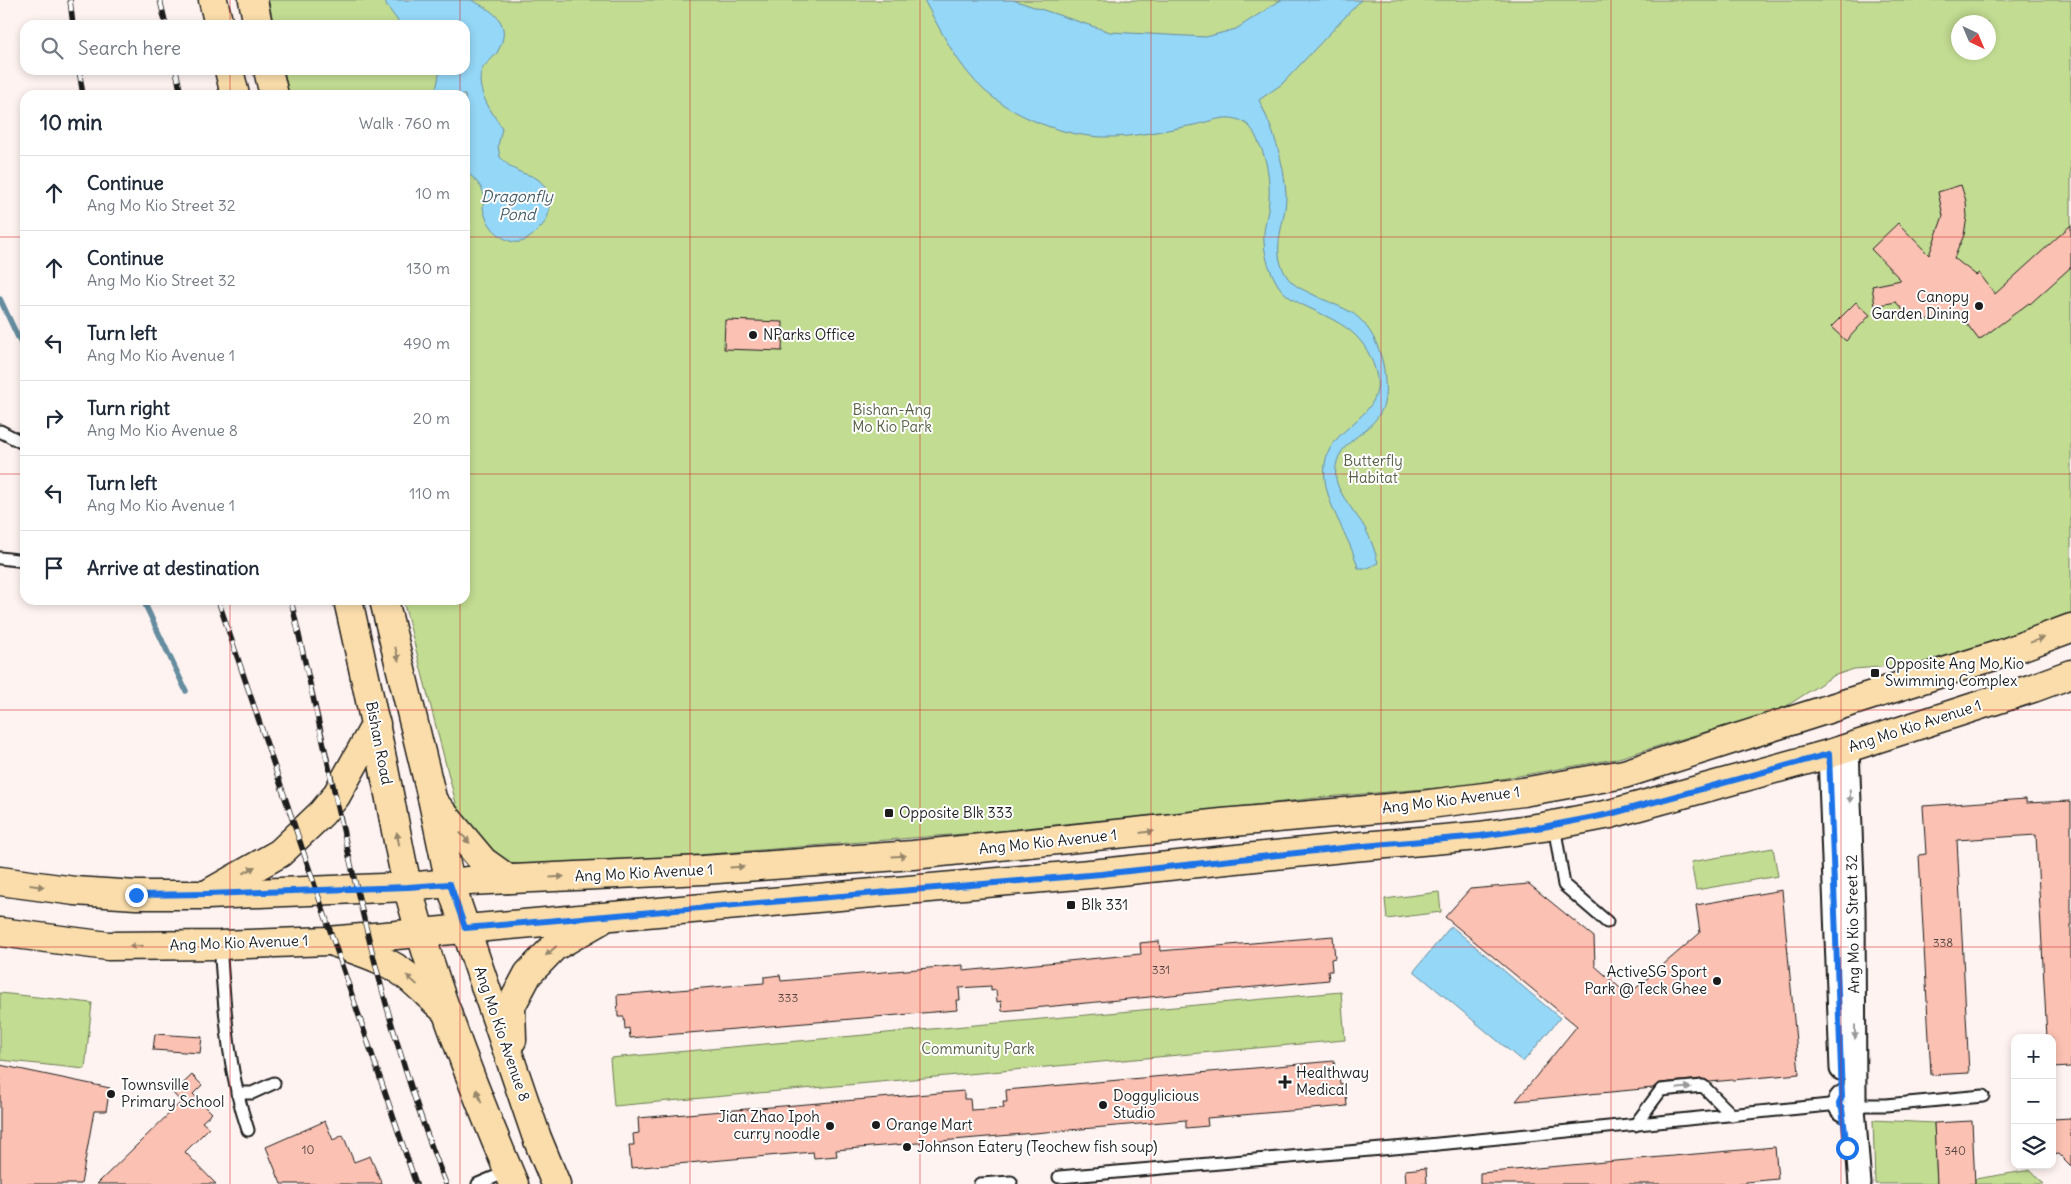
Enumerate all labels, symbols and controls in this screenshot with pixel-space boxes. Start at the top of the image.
north arrow [1951,15,1996,60]
search box [20,20,470,75]
icon: search [38,34,66,62]
text: Search here [78,36,181,60]
text: 10 min [40,109,102,136]
text: Walk · 760 m [359,113,450,133]
text: Continue [87,171,164,195]
icon: ahead [40,179,68,207]
text: 10 m [415,183,450,203]
water label: Dragonfly Pond [481,186,555,224]
text: Ang Mo Kio Street 32 [87,195,236,215]
text: Continue [87,246,164,270]
icon: ahead [40,254,68,282]
text: 130 m [406,258,450,278]
text: Ang Mo Kio Street 32 [87,270,236,290]
place label: Canopy Garden Dining [1871,287,1969,323]
marker: Canopy Garden Dining [1973,300,1985,312]
text: Turn left [87,321,157,345]
place label: NParks Office [763,325,855,344]
icon: left [40,329,68,357]
marker: NParks Office [747,329,759,341]
text: 490 m [403,333,450,353]
text: Ang Mo Kio Avenue 1 [87,345,235,365]
text: Turn right [87,396,170,420]
park label: Bishan-Ang Mo Kio Park [852,400,932,436]
icon: right [40,404,68,432]
text: 20 m [413,408,450,428]
text: Ang Mo Kio Avenue 8 [87,420,238,440]
park label: Butterfly Habitat [1343,451,1403,487]
text: Turn left [87,471,157,495]
icon: left [40,479,68,507]
text: 110 m [409,483,450,503]
text: Ang Mo Kio Avenue 1 [87,495,235,515]
icon: arrive [40,554,68,582]
text: Arrive at destination [87,556,260,580]
one-way arrow [2030,636,2045,644]
one-way arrow [393,647,401,662]
place label: Opposite Ang Mo Kio Swimming Complex [1885,654,2024,690]
marker: Opposite Ang Mo Kio Swimming Complex [1869,667,1881,679]
street label: Ang Mo Kio Avenue 1 [1846,695,1984,756]
street label: Bishan Road [362,700,397,786]
street label: Ang Mo Kio Avenue 1 [1381,782,1521,817]
one-way arrow [1846,788,1854,804]
place label: Opposite Blk 333 [899,803,1013,822]
marker: Opposite Blk 333 [883,807,895,819]
street label: Ang Mo Kio Avenue 1 [978,825,1118,858]
one-way arrow [1140,828,1156,836]
one-way arrow [394,831,402,847]
one-way arrow [459,832,471,844]
one-way arrow [891,851,907,859]
street label: Ang Mo Kio Street 32 [1842,854,1863,994]
street label: Ang Mo Kio Avenue 1 [574,859,714,886]
one-way arrow [729,863,745,871]
one-way arrow [242,866,256,875]
one-way arrow [549,873,565,881]
one-way arrow [30,882,46,890]
route end [125,884,148,907]
place label: Blk 331 [1081,895,1128,914]
marker: Blk 331 [1065,899,1077,911]
street label: Ang Mo Kio Avenue 1 [169,931,309,954]
house number: 338 [1933,935,1953,950]
one-way arrow [128,942,144,950]
one-way arrow [544,946,557,957]
house number: 331 [1152,962,1170,977]
place label: ActiveSG Sport Park @ Teck Ghee [1584,962,1707,998]
street label: Ang Mo Kio Avenue 8 [470,964,534,1104]
one-way arrow [405,975,418,986]
marker: ActiveSG Sport Park @ Teck Ghee [1711,975,1723,987]
house number: 333 [778,990,798,1005]
one-way arrow [1851,1024,1859,1040]
map controls [2011,1034,2056,1169]
button: + [2011,1034,2056,1079]
park label: Community Park [921,1039,1035,1058]
place label: Healthway Medical [1296,1063,1369,1099]
place label: Townsville Primary School [121,1075,224,1111]
marker: Healthway Medical [1278,1075,1292,1089]
button: − [2011,1079,2056,1124]
one-way arrow [1676,1083,1692,1091]
place label: Doggylicious Studio [1113,1086,1199,1122]
marker: Townsville Primary School [105,1088,117,1100]
one-way arrow [475,1088,483,1103]
marker: Doggylicious Studio [1097,1099,1109,1111]
place label: Jian Zhao Ipoh curry noodle [718,1107,820,1143]
place label: Orange Mart [886,1115,973,1134]
marker: Orange Mart [870,1119,882,1131]
marker: Jian Zhao Ipoh curry noodle [824,1120,836,1132]
button: layers [2011,1124,2056,1169]
place label: Johnson Eatery (Teochew fish soup) [917,1137,1158,1156]
route start [1836,1137,1859,1160]
marker: Johnson Eatery (Teochew fish soup) [901,1141,913,1153]
house number: 10 [302,1142,314,1157]
house number: 340 [1944,1143,1966,1158]

